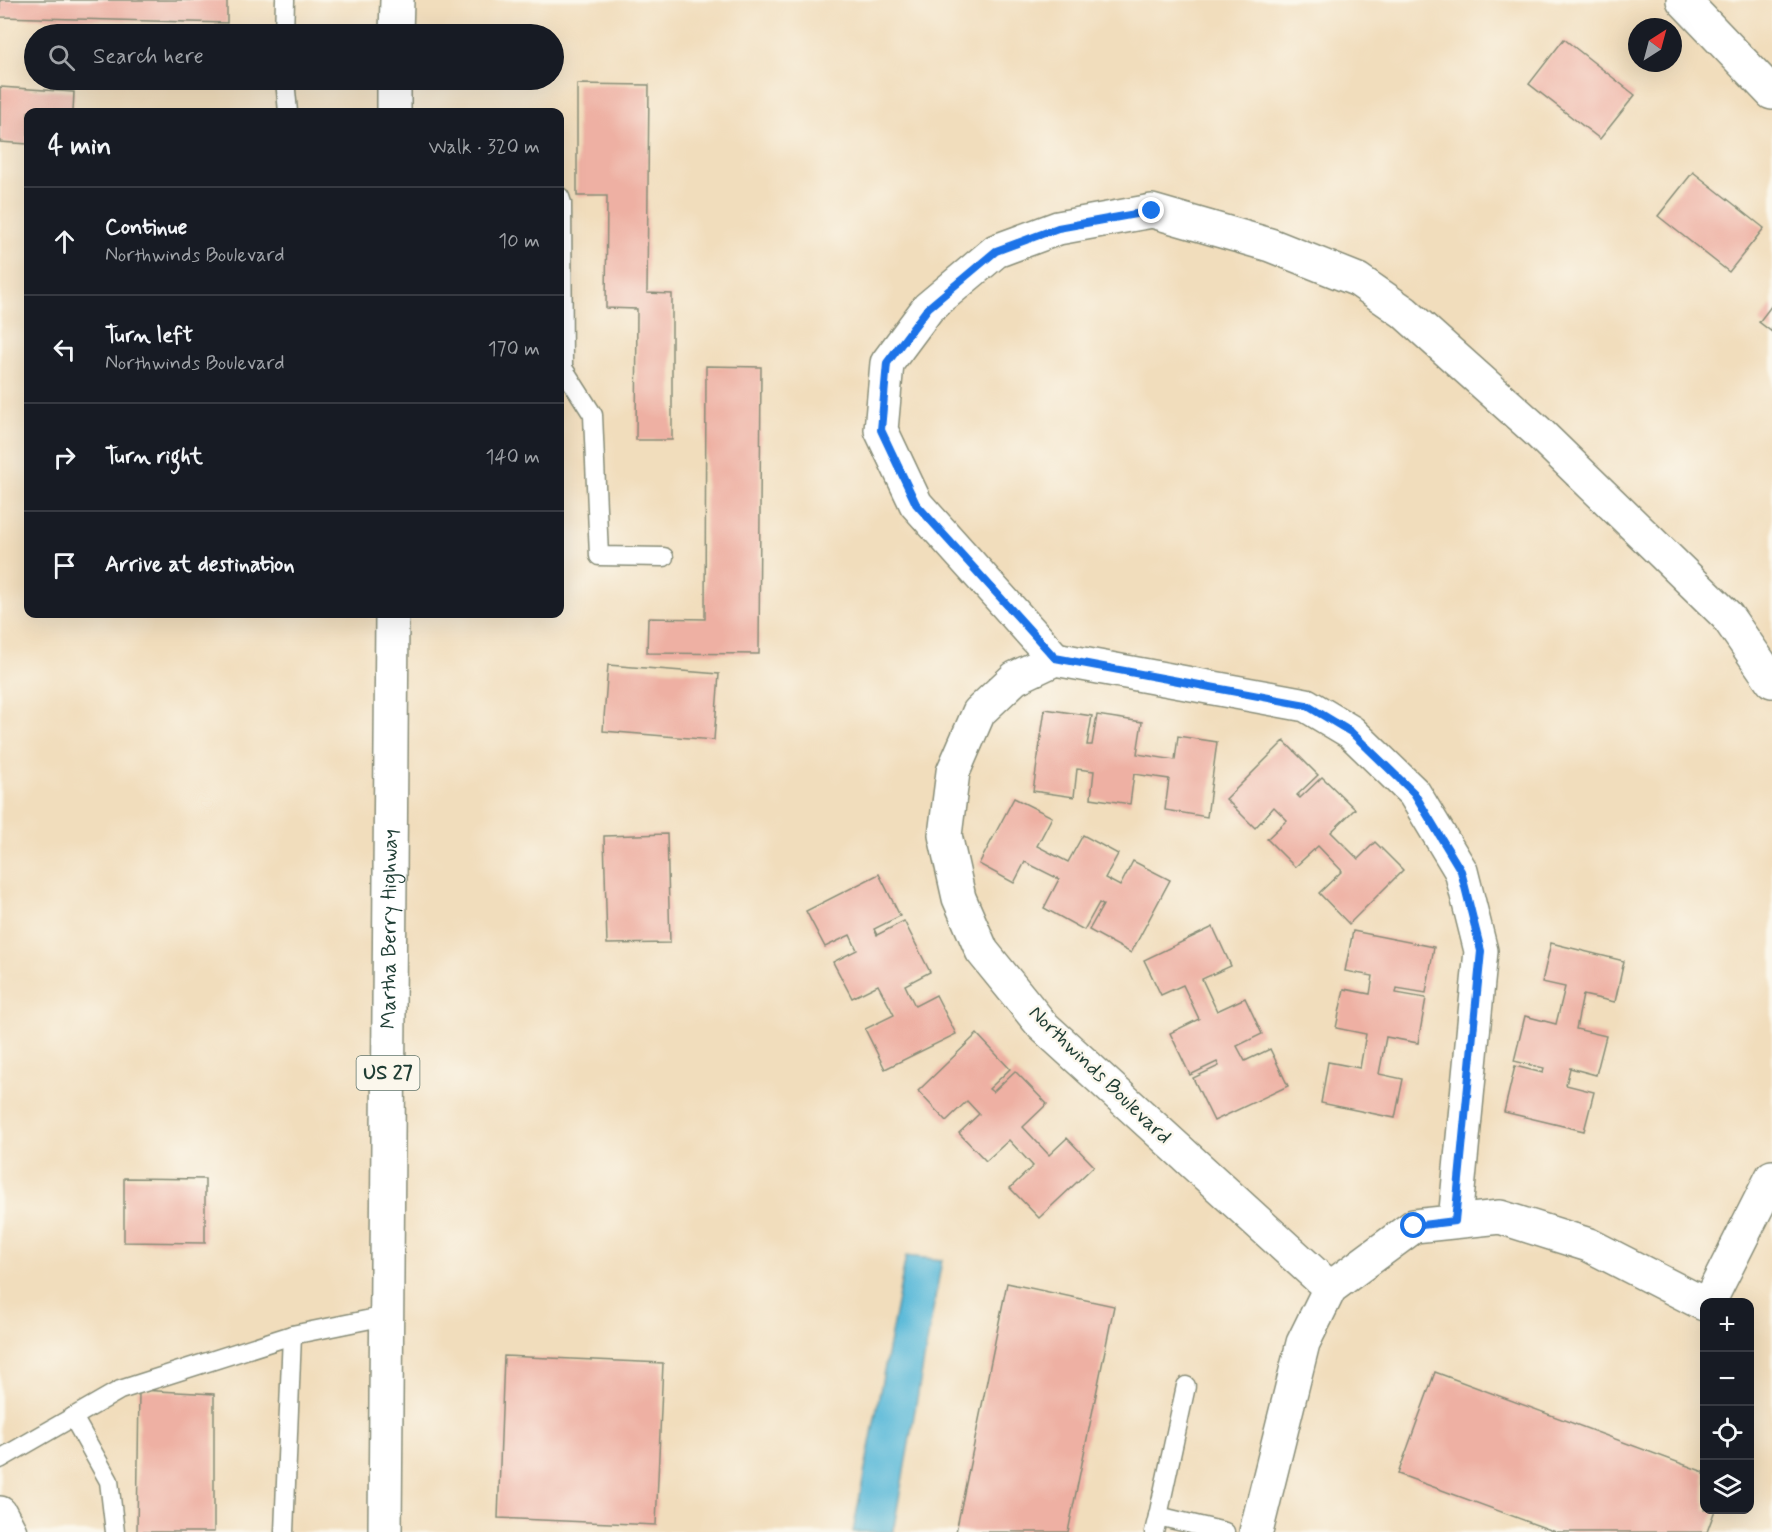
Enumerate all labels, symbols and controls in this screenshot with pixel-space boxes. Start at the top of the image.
north arrow [1628,18,1682,72]
search box [24,24,564,90]
icon: search [45,41,78,74]
text: Search here [93,43,204,71]
text: 4 min [48,130,111,164]
text: Walk · 320 m [428,134,540,161]
route end [1138,197,1164,223]
text: Continue [105,214,187,242]
icon: ahead [48,225,81,258]
text: 10 m [498,228,540,255]
text: Northwinds Boulevard [105,242,285,269]
text: Turn left [105,322,193,350]
icon: left [48,333,81,366]
text: 170 m [488,336,540,363]
text: Northwinds Boulevard [105,350,285,377]
icon: right [48,441,81,474]
text: Turn right [105,443,203,471]
text: 140 m [486,444,540,471]
icon: arrive [48,549,81,582]
text: Arrive at destination [105,551,295,579]
street label: Martha Berry Highway [375,829,405,1029]
street label: Northwinds Boulevard [1022,999,1178,1151]
road number: US 27 [356,1056,420,1090]
route start [1400,1212,1426,1238]
map controls [1700,1298,1754,1514]
button: + [1700,1298,1754,1352]
button: − [1700,1352,1754,1406]
button: locate [1700,1406,1754,1460]
button: layers [1700,1460,1754,1514]

